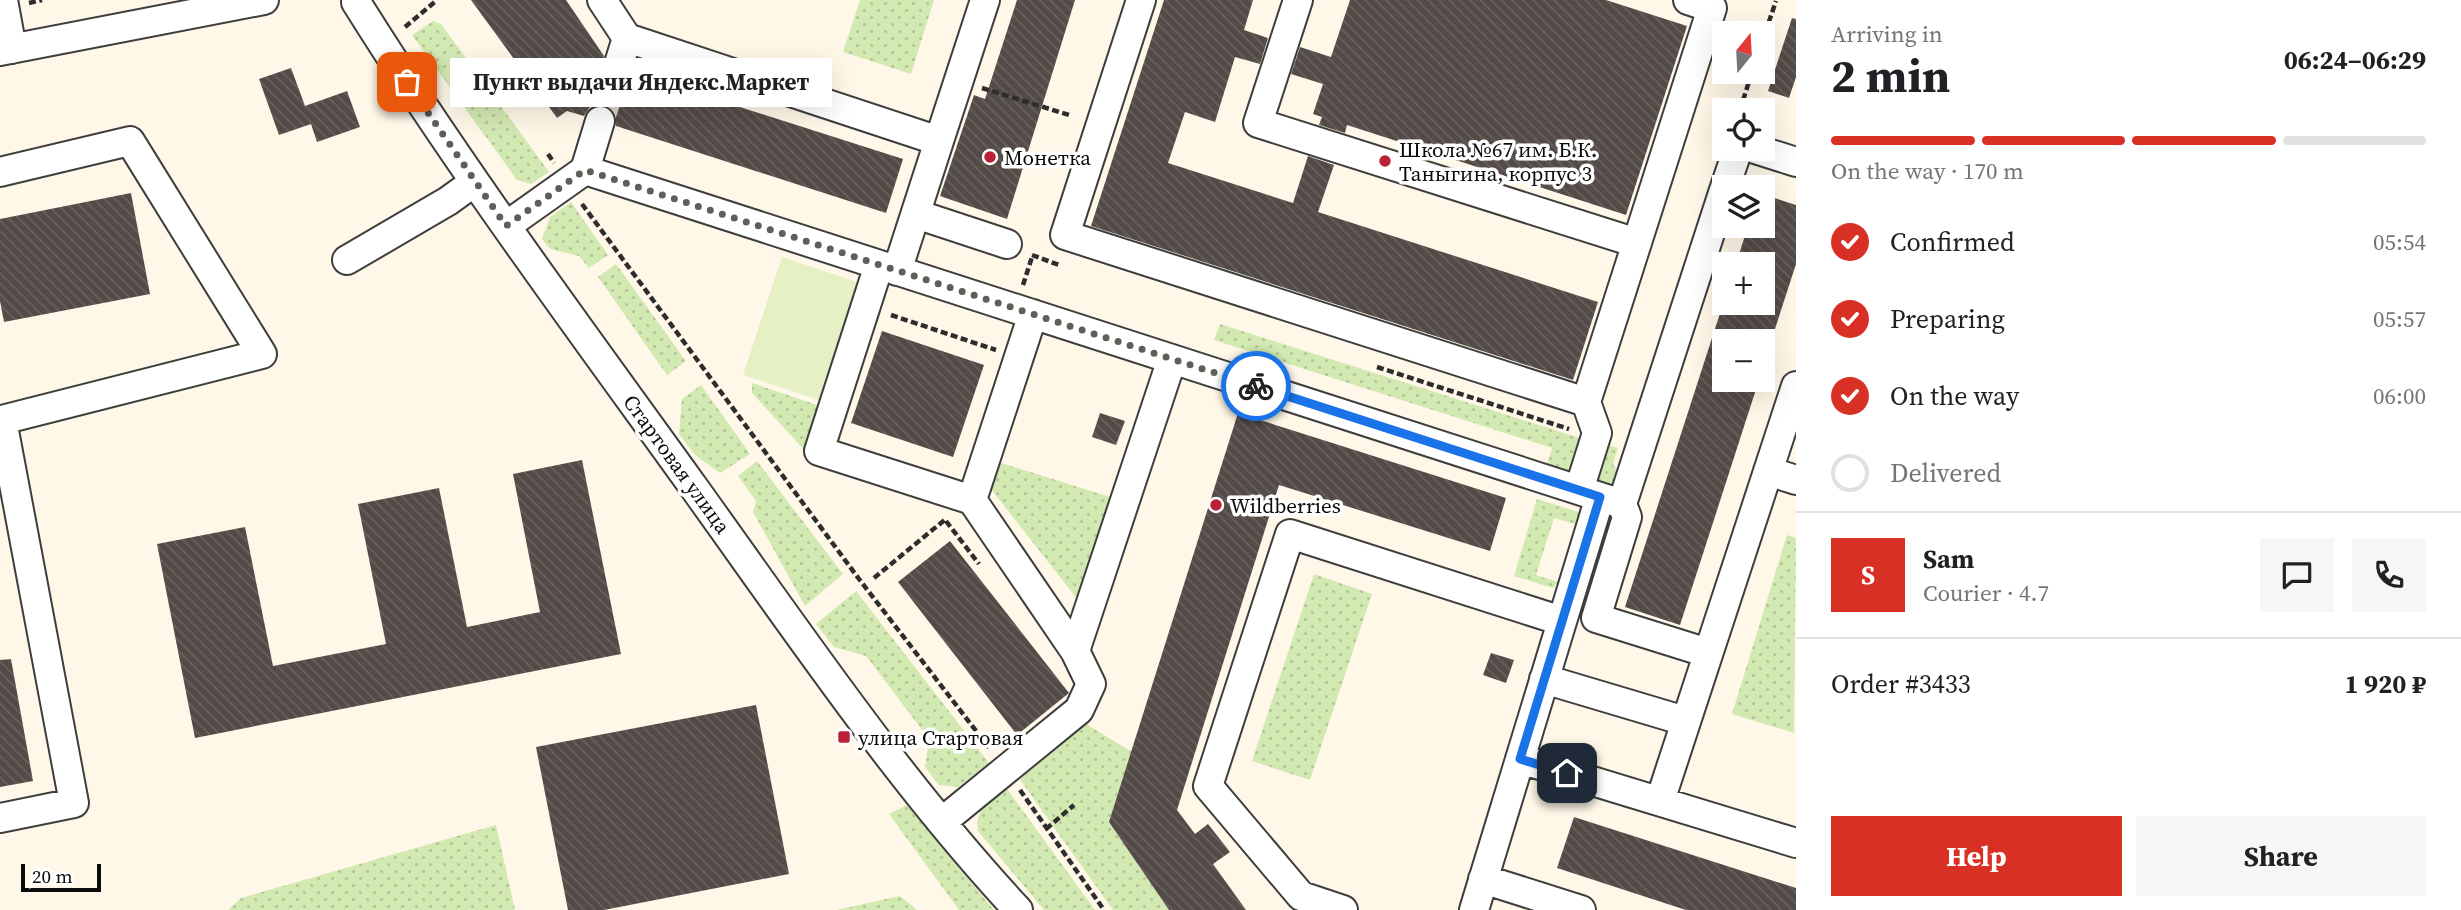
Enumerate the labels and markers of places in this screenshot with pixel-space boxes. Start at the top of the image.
pin [377,52,437,112]
callout: Пункт выдачи Яндекс.Маркет [449,57,830,106]
place label: Школа №67 им. Б.К. Таныгина, корпус 3 [1399,135,1597,188]
place label: Монетка [1004,143,1091,172]
marker: Монетка [982,149,998,165]
marker: Школа №67 им. Б.К. Таныгина, корпус 3 [1377,153,1393,169]
place label: Wildberries [1230,491,1341,520]
marker: Wildberries [1208,497,1224,513]
place label: улица Стартовая [858,723,1023,752]
marker: улица Стартовая [836,729,852,745]
pin [1537,743,1597,803]

